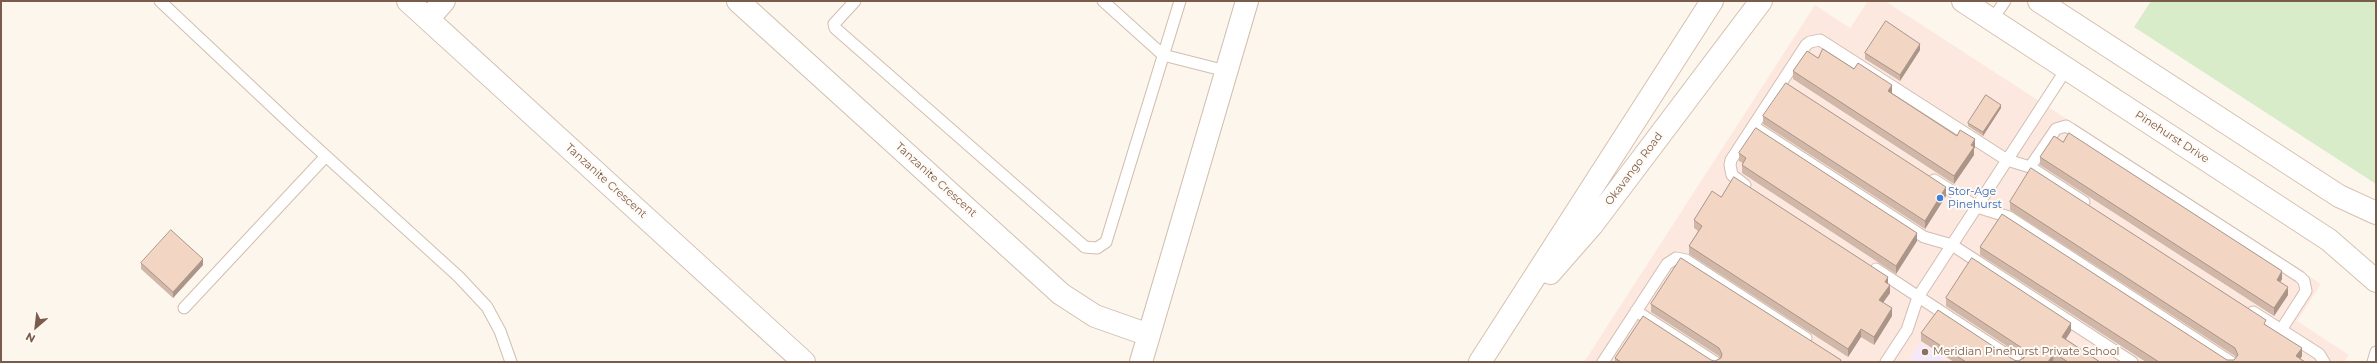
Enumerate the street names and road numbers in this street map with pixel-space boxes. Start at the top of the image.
street label: Pinehurst Drive [2132,108,2212,166]
street label: Okavango Road [1602,130,1666,208]
street label: Tanzanite Crescent [893,140,979,220]
street label: Tanzanite Crescent [563,141,649,221]

